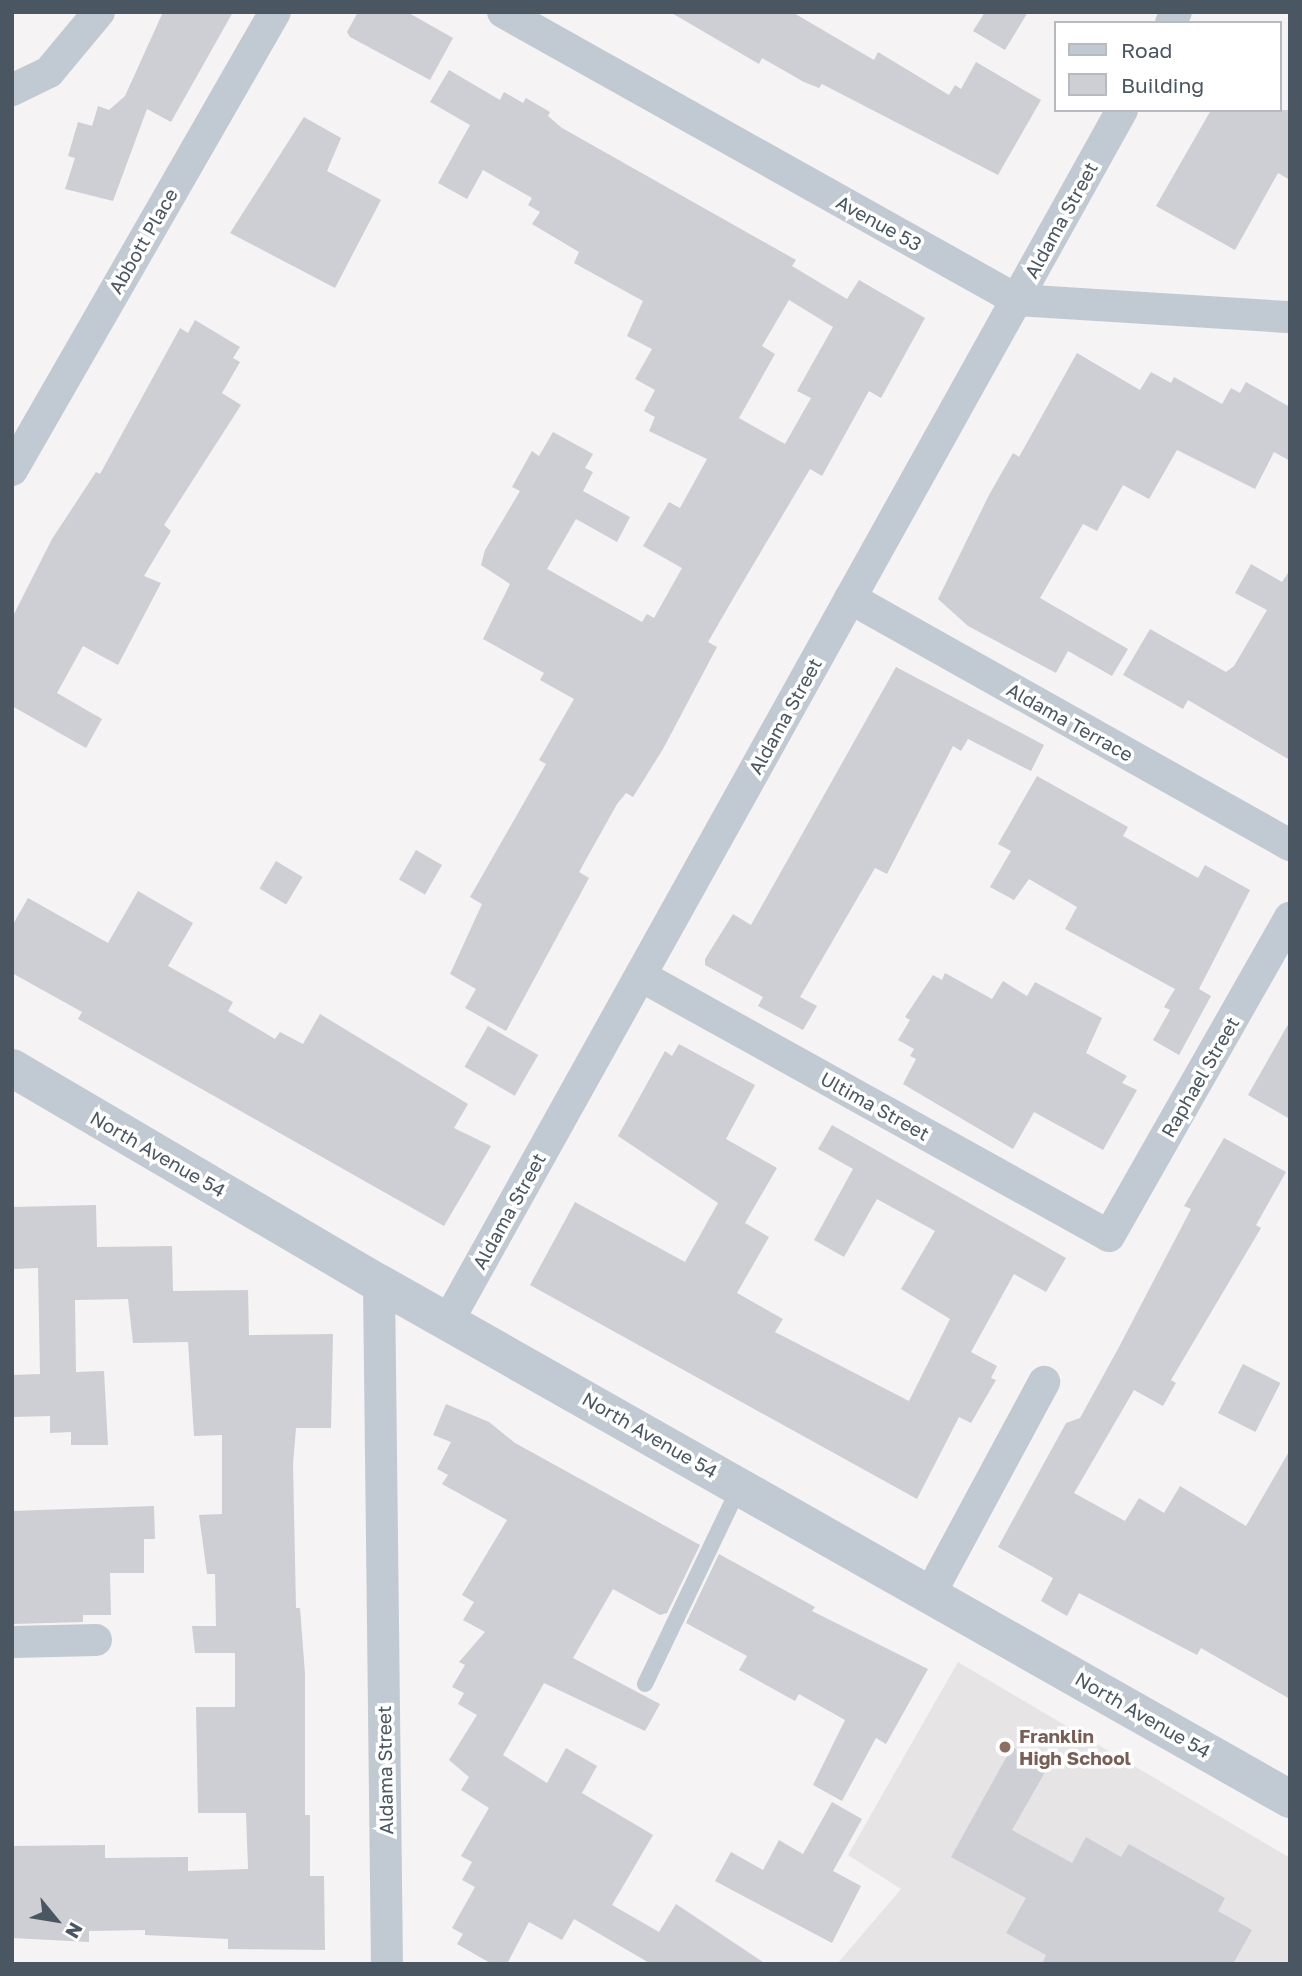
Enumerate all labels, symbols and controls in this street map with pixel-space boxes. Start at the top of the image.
legend [1054,21,1281,112]
text: Road [1121,37,1172,63]
text: Building [1121,72,1204,98]
street label: Aldama Street [1020,158,1102,282]
street label: Abbott Place [104,184,182,298]
street label: Avenue 53 [832,190,926,256]
street label: Aldama Street [744,654,826,778]
street label: Aldama Terrace [1003,678,1137,766]
street label: Raphael Street [1156,1013,1244,1141]
street label: Ultima Street [817,1067,933,1145]
street label: North Avenue 54 [86,1106,230,1202]
street label: Aldama Street [468,1149,550,1273]
street label: North Avenue 54 [578,1387,722,1483]
street label: North Avenue 54 [1071,1667,1215,1763]
street label: Aldama Street [372,1705,398,1835]
place label: Franklin High School [1019,1725,1131,1769]
marker: Franklin High School [997,1739,1013,1755]
north arrow [21,1885,91,1955]
text: N [61,1919,88,1943]

